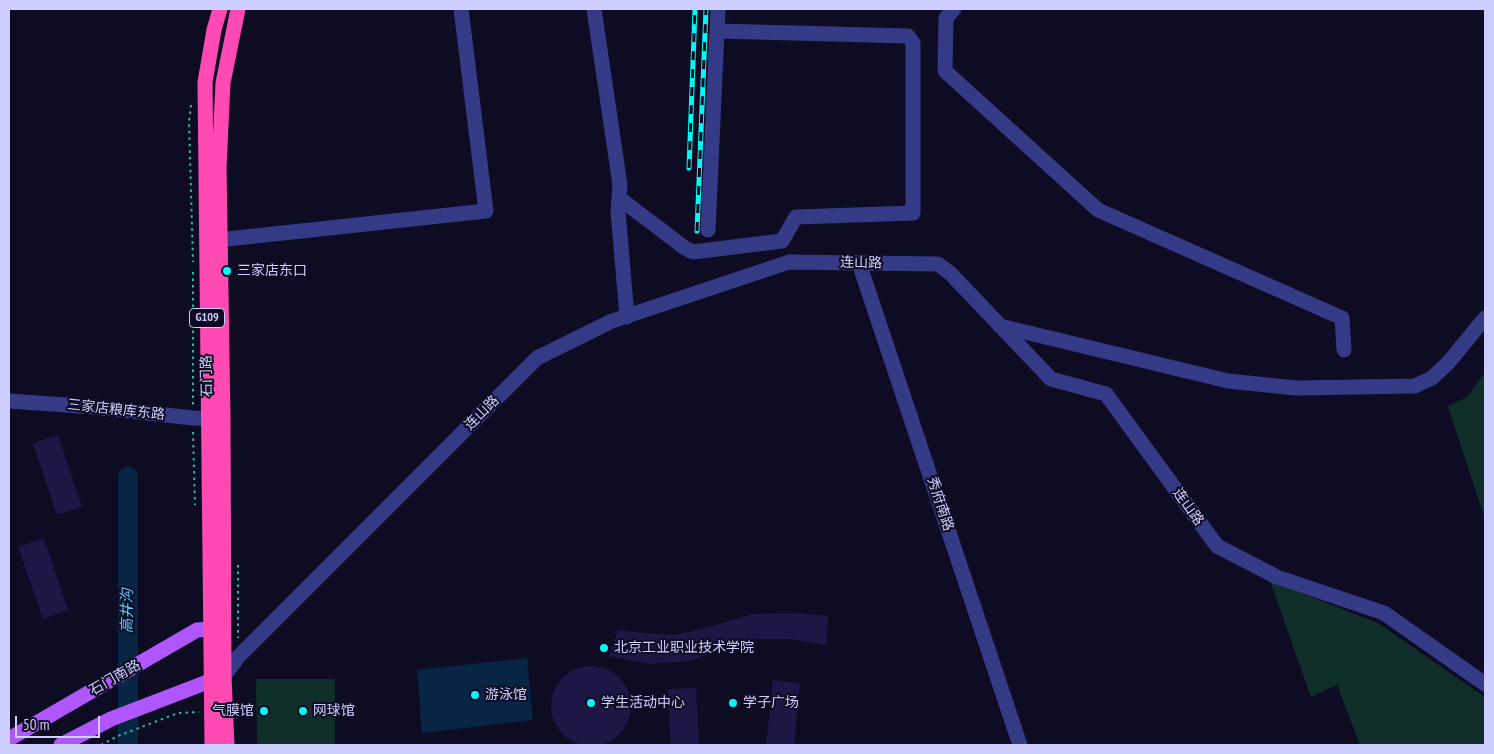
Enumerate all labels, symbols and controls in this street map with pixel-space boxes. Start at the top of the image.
street label: 连山路 [840,254,882,272]
place label: 三家店东口 [237,263,307,279]
marker: 三家店东口 [221,265,233,277]
road number: G109 [190,308,224,328]
street label: 石门路 [198,355,216,397]
street label: 连山路 [461,392,503,434]
street label: 三家店粮库东路 [66,397,166,423]
street label: 秀府南路 [923,475,957,533]
street label: 连山路 [1169,485,1207,529]
water label: 高井沟 [119,589,137,633]
place label: 北京工业职业技术学院 [614,640,754,656]
marker: 北京工业职业技术学院 [598,642,610,654]
street label: 石门南路 [87,657,143,699]
place label: 游泳馆 [485,687,527,703]
marker: 游泳馆 [469,689,481,701]
place label: 学生活动中心 [601,695,685,711]
place label: 学子广场 [743,695,799,711]
marker: 学生活动中心 [585,697,597,709]
marker: 学子广场 [727,697,739,709]
place label: 气膜馆 [212,703,254,719]
place label: 网球馆 [313,703,355,719]
marker: 气膜馆 [258,705,270,717]
marker: 网球馆 [297,705,309,717]
scale bar [18,706,102,738]
text: 50 m [23,715,49,734]

